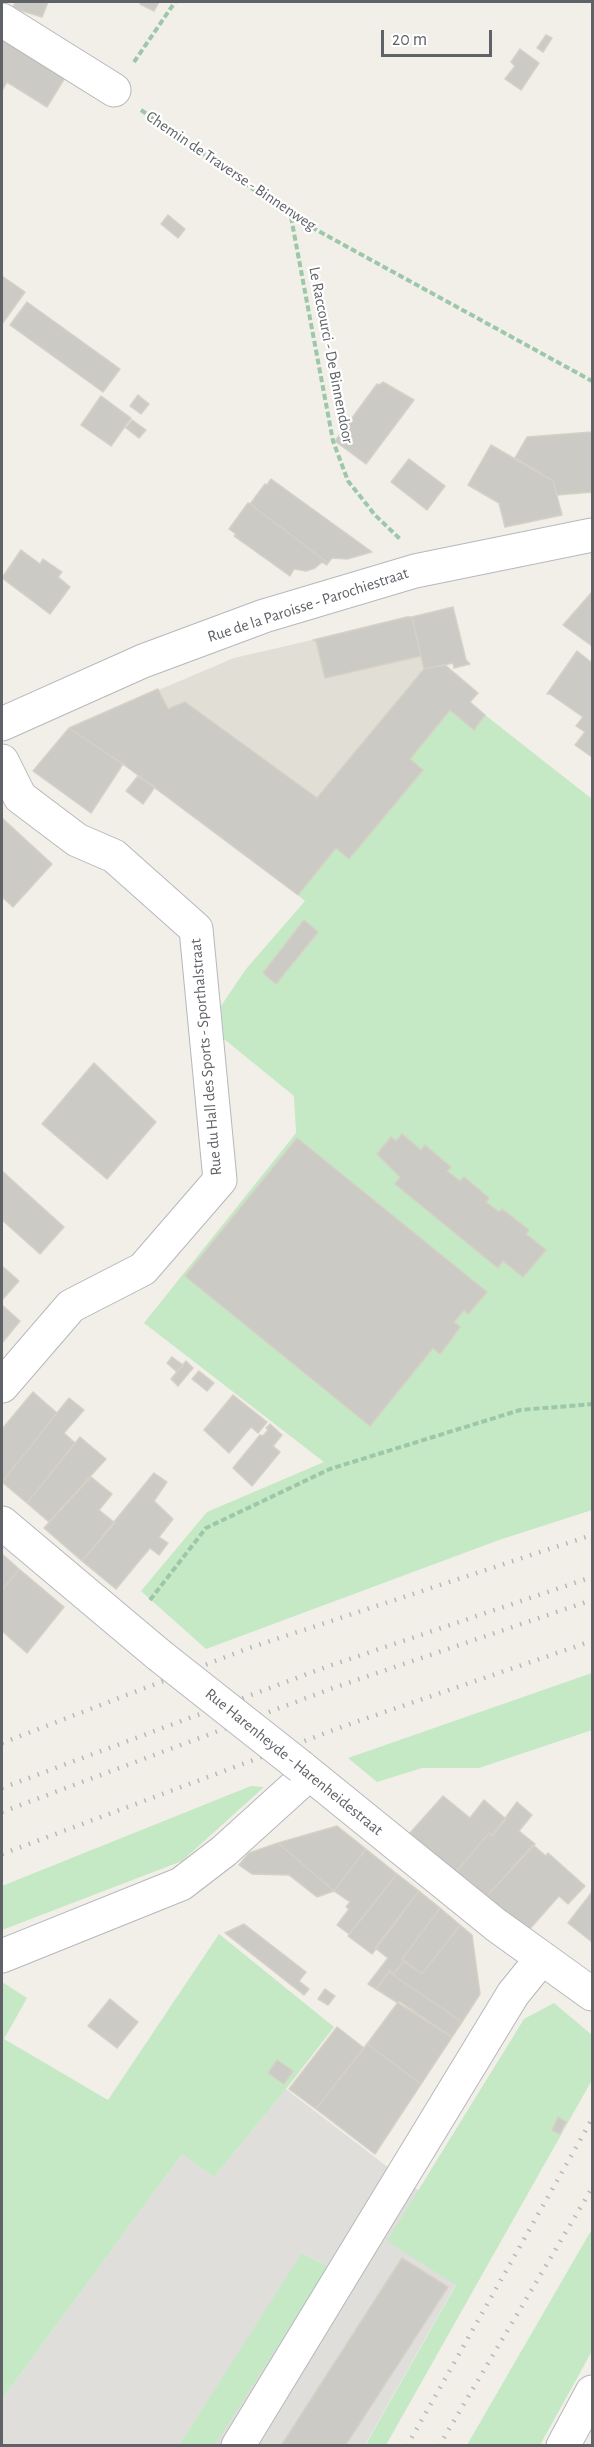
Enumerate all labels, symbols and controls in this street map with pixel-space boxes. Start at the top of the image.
scale bar [384,18,495,56]
text: 20 m [392,31,427,49]
street label: Chemin de Traverse - Binnenweg [142,107,320,235]
street label: Le Raccourci - De Binnendoor [304,265,358,445]
street label: Rue de la Paroisse - Parochiestraat [205,563,411,647]
street label: Rue du Hall des Sports - Sporthalstraat [186,938,226,1176]
street label: Rue Harenheyde - Harenheidestraat [201,1684,387,1840]

